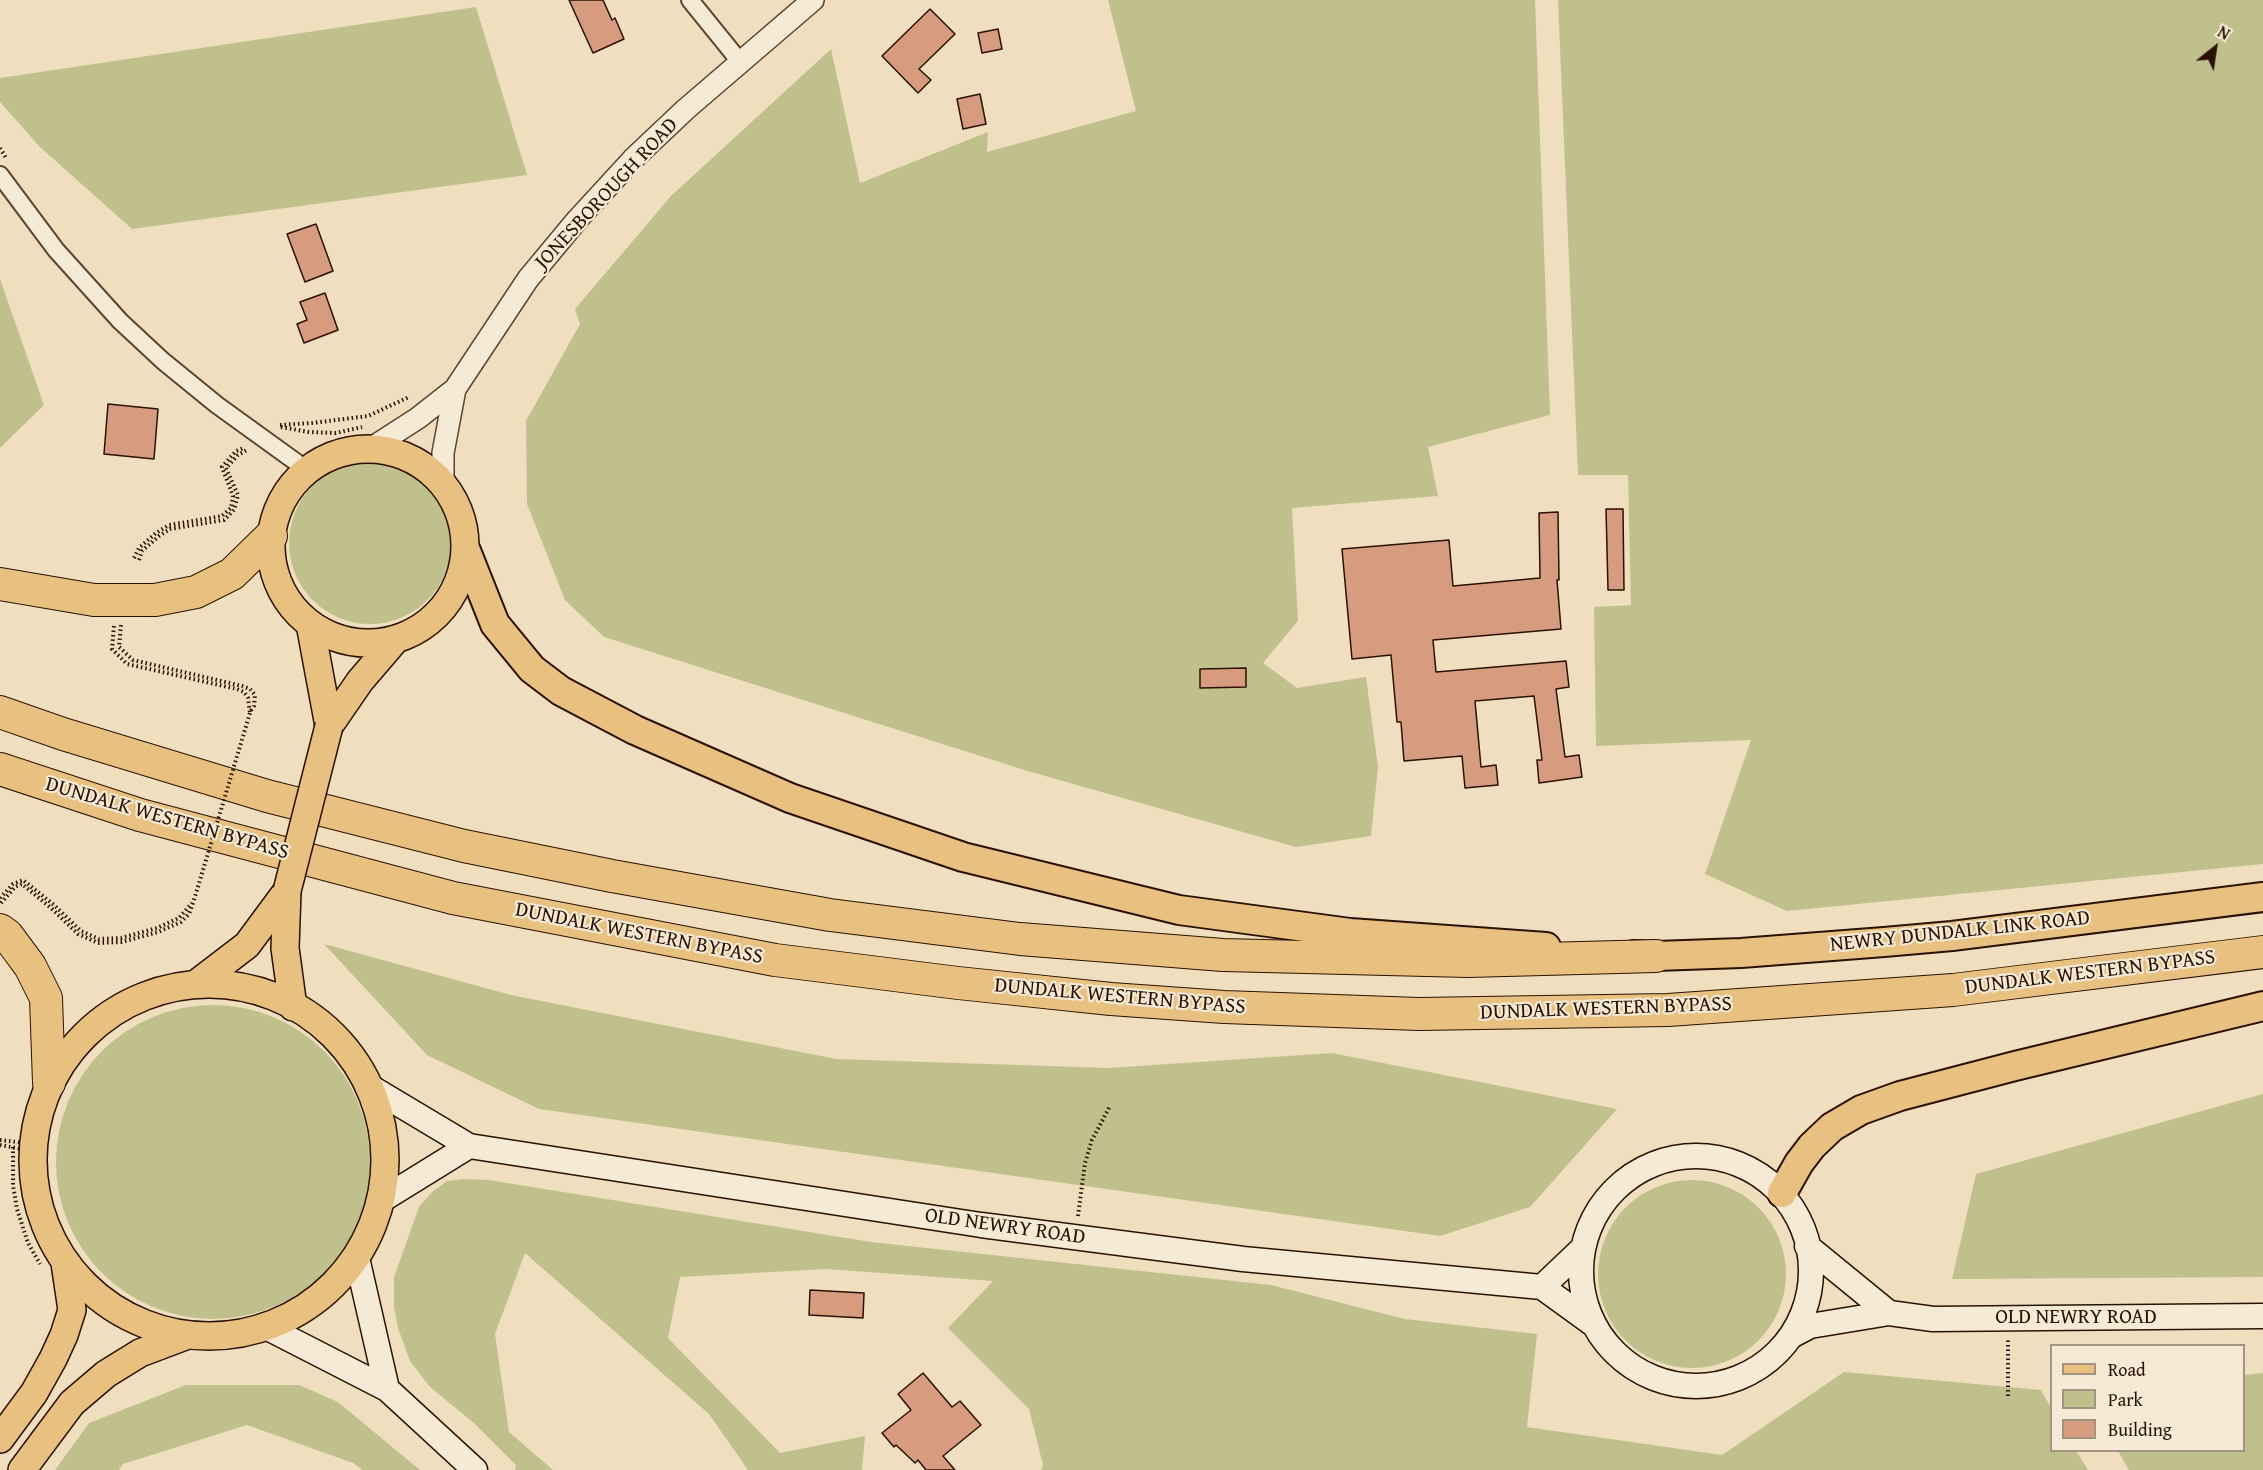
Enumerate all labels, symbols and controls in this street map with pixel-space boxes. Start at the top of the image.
north arrow [2185,18,2245,78]
text: N [2213,19,2235,45]
street label: JONESBOROUGH ROAD [530,113,684,275]
street label: DUNDALK WESTERN BYPASS [42,772,292,866]
street label: DUNDALK WESTERN BYPASS [513,898,765,970]
street label: NEWRY DUNDALK LINK ROAD [1829,906,2091,958]
street label: DUNDALK WESTERN BYPASS [1963,945,2217,1001]
street label: DUNDALK WESTERN BYPASS [993,973,1247,1021]
street label: DUNDALK WESTERN BYPASS [1480,992,1732,1026]
street label: OLD NEWRY ROAD [923,1203,1087,1251]
street label: OLD NEWRY ROAD [1995,1305,2157,1331]
legend [2050,1344,2245,1452]
text: Road [2108,1356,2146,1383]
text: Park [2108,1386,2143,1413]
text: Building [2108,1416,2172,1443]

